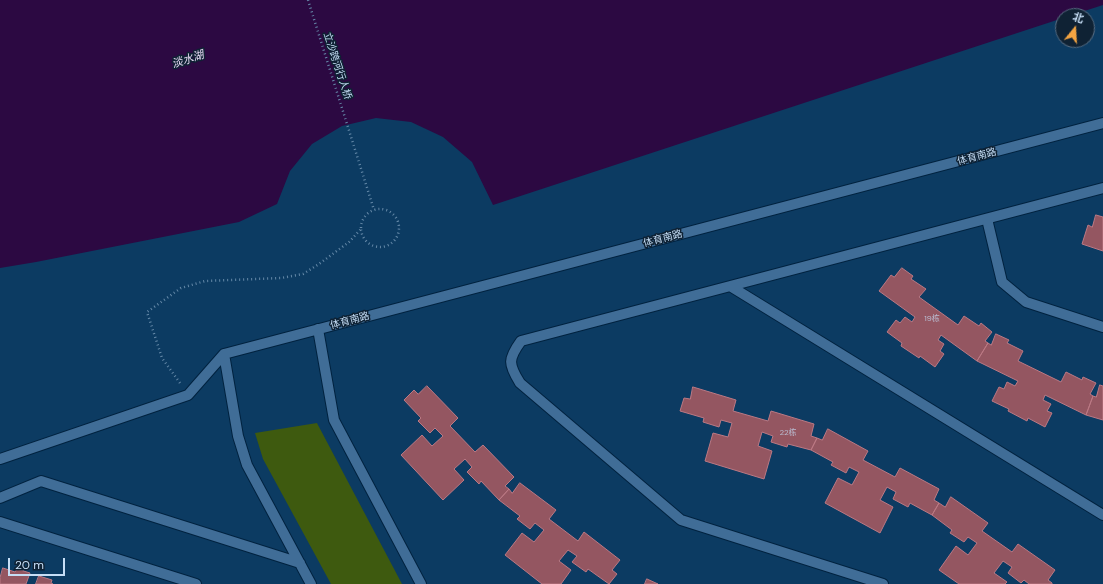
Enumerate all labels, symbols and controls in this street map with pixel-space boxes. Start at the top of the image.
north arrow [1055,8,1095,48]
text: 北 [1071,9,1086,26]
street label: 立沙跨河行人桥 [320,31,354,101]
water label: 淡水湖 [170,49,206,71]
street label: 体育南路 [956,146,998,168]
street label: 体育南路 [642,228,684,250]
street label: 体育南路 [329,310,371,332]
house number: 19栋 [924,314,940,324]
house number: 22栋 [779,428,797,438]
scale bar [10,550,67,576]
text: 20 m [15,557,44,573]

